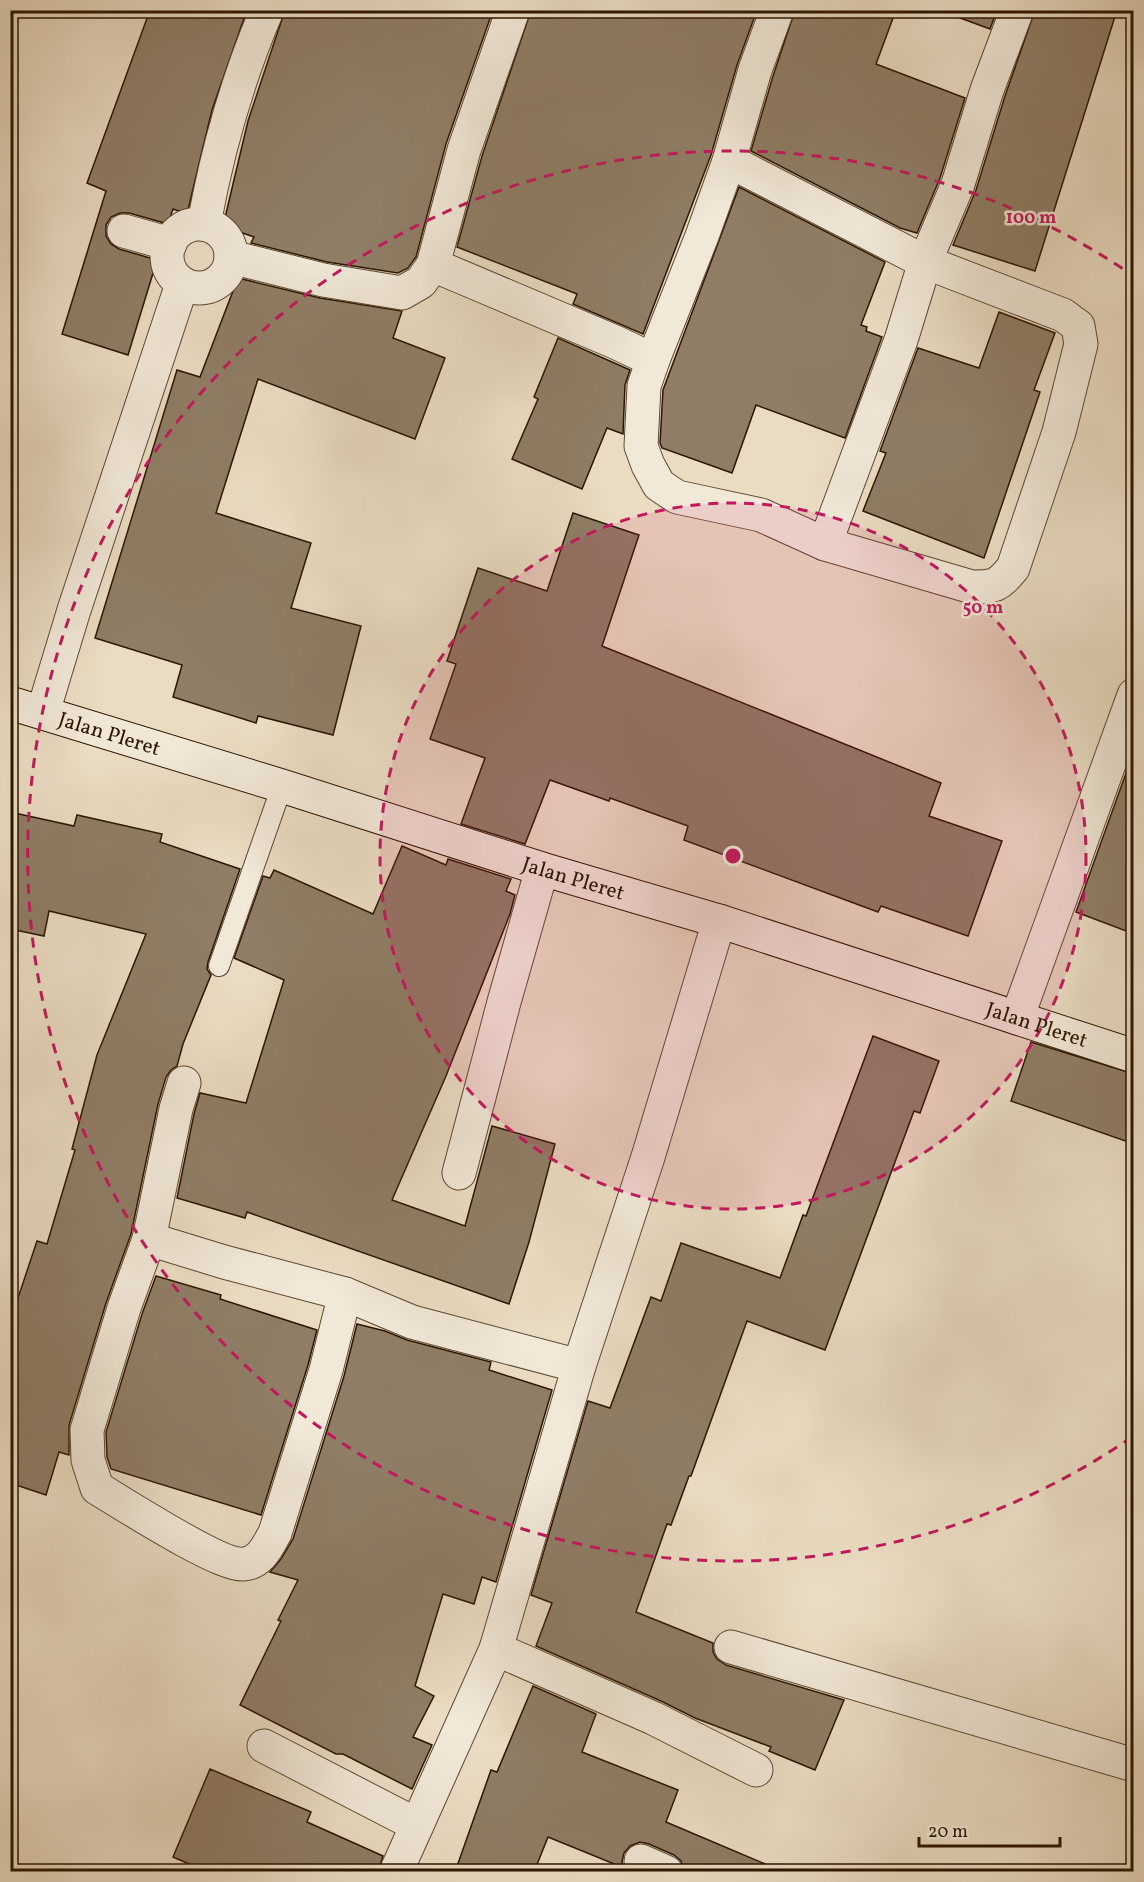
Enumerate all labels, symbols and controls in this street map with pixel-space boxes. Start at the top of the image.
text: 100 m [1006,206,1056,231]
text: 50 m [963,596,1003,621]
street label: Jalan Pleret [54,706,164,764]
centre of rings [723,846,743,866]
street label: Jalan Pleret [518,851,628,908]
street label: Jalan Pleret [982,996,1091,1056]
scale bar [919,1810,1060,1848]
text: 20 m [928,1820,968,1845]

